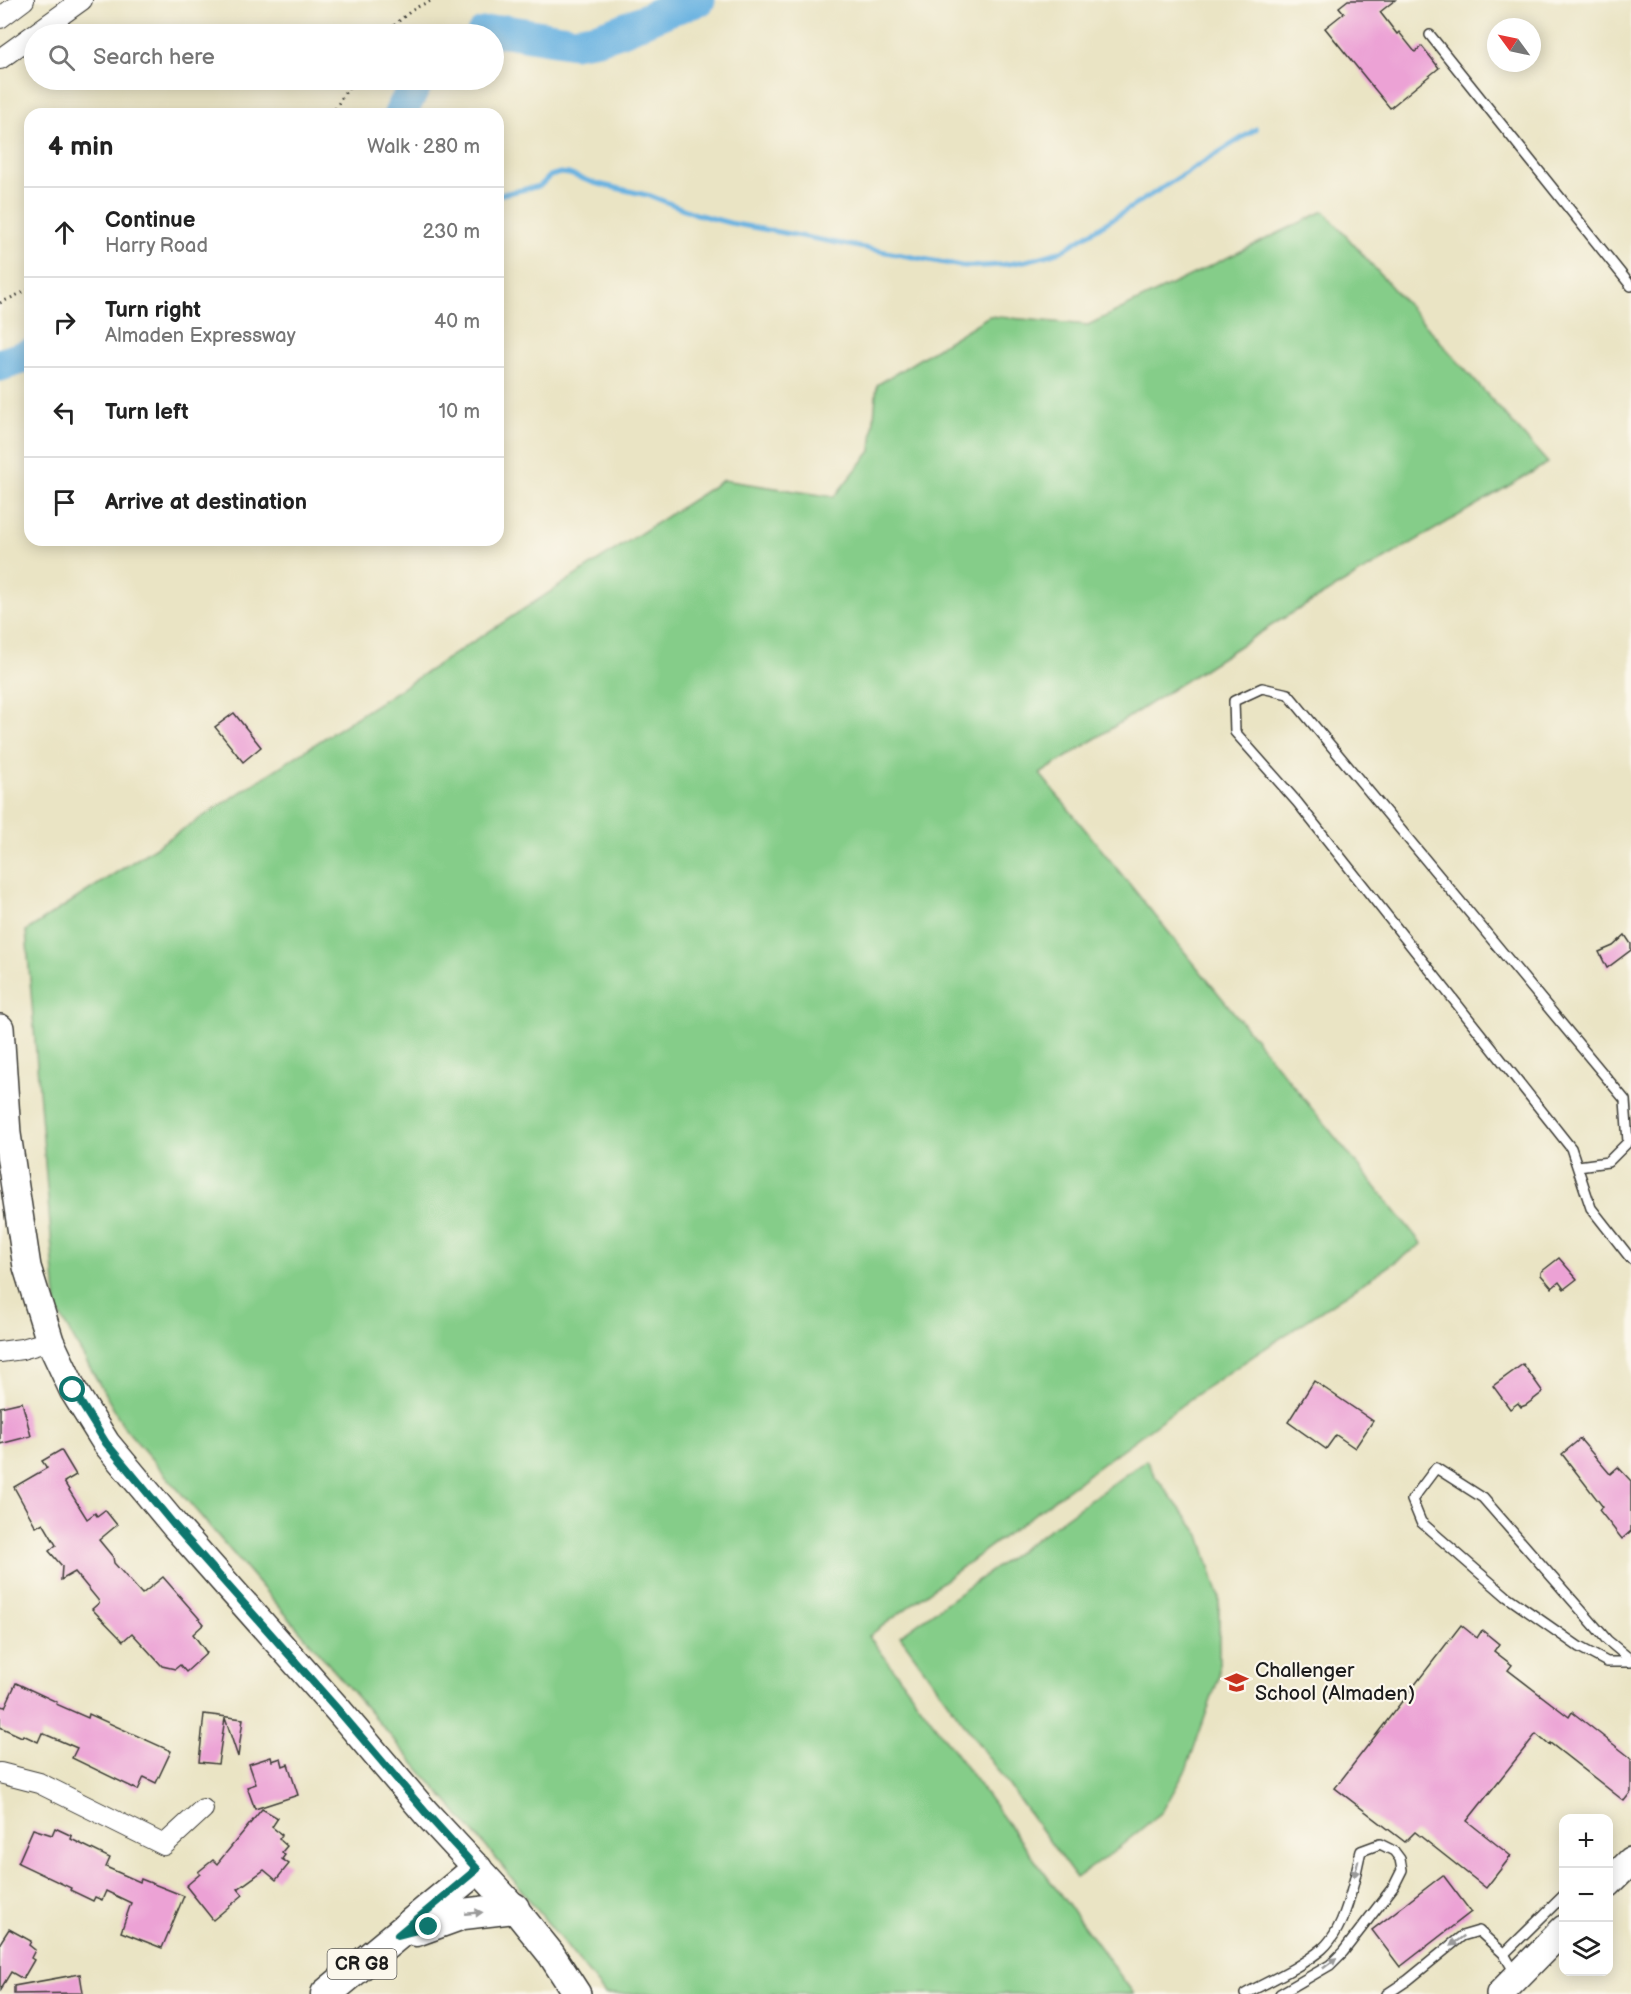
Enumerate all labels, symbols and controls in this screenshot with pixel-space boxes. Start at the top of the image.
north arrow [1487,18,1541,72]
search box [24,24,504,90]
icon: search [45,41,78,74]
text: Search here [93,44,215,71]
text: 4 min [48,132,113,163]
text: Walk · 280 m [367,135,480,159]
text: Continue [105,207,195,234]
icon: ahead [48,216,81,249]
text: 230 m [423,220,480,244]
text: Harry Road [105,234,208,258]
text: Turn right [105,297,201,324]
icon: right [48,306,81,339]
text: 40 m [434,310,480,334]
text: Almaden Expressway [105,324,296,348]
icon: left [48,396,81,429]
text: Turn left [105,399,189,426]
text: 10 m [439,400,480,424]
icon: arrive [48,486,81,519]
text: Arrive at destination [105,489,307,516]
route start [59,1376,85,1402]
place label: Challenger School (Almaden) [1255,1659,1415,1706]
school or university icon: Challenger School (Almaden) [1224,1669,1250,1695]
map controls [1559,1814,1613,1976]
button: + [1559,1814,1613,1868]
one-way arrow [1351,1860,1360,1878]
button: − [1559,1868,1613,1922]
one-way arrow [465,1908,484,1918]
route end [415,1913,441,1939]
button: layers [1559,1922,1613,1976]
one-way arrow [1449,1935,1465,1947]
road number: CR G8 [328,1949,397,1979]
one-way arrow [1322,1957,1338,1970]

